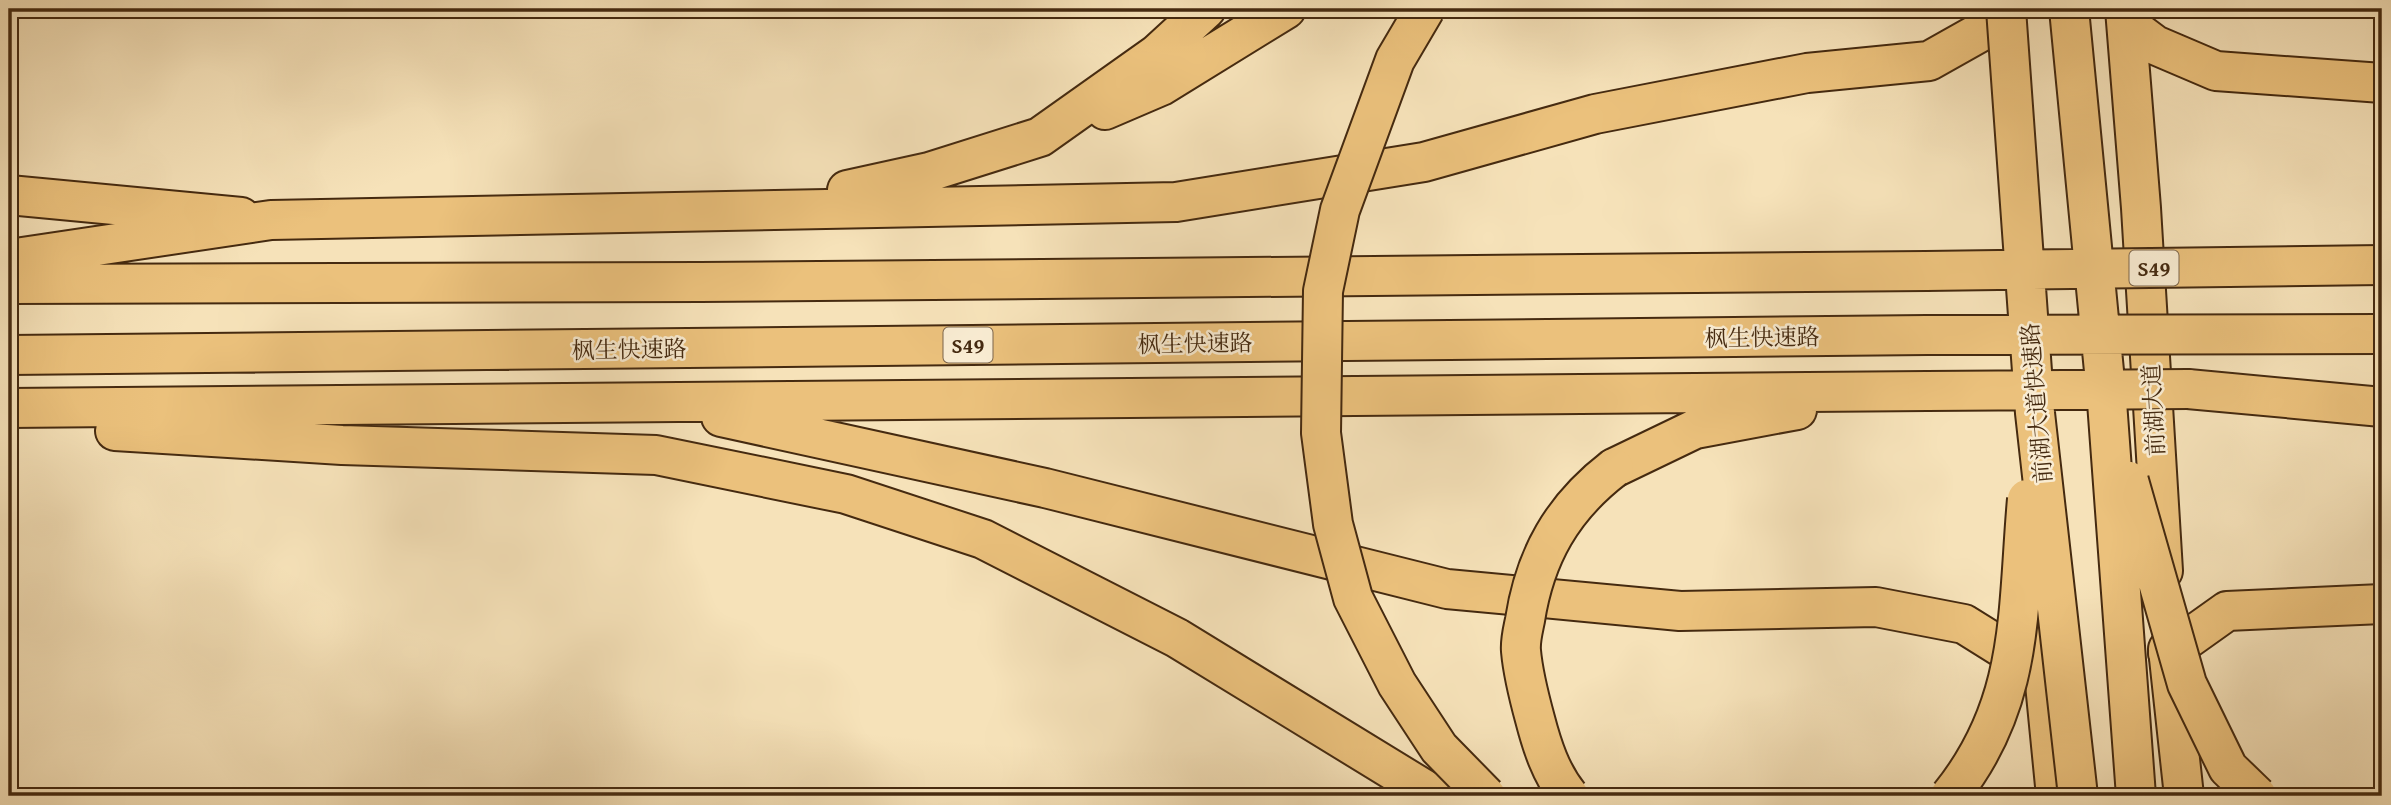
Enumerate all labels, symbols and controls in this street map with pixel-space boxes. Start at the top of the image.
road number: S49 [2130,250,2178,286]
street label: 枫生快速路 [1704,319,1820,355]
street label: 前湖大道快速路 [2013,321,2059,485]
street label: 枫生快速路 [1137,325,1253,361]
road number: S49 [944,328,992,362]
street label: 枫生快速路 [571,331,687,367]
street label: 前湖大道 [2134,363,2172,457]

